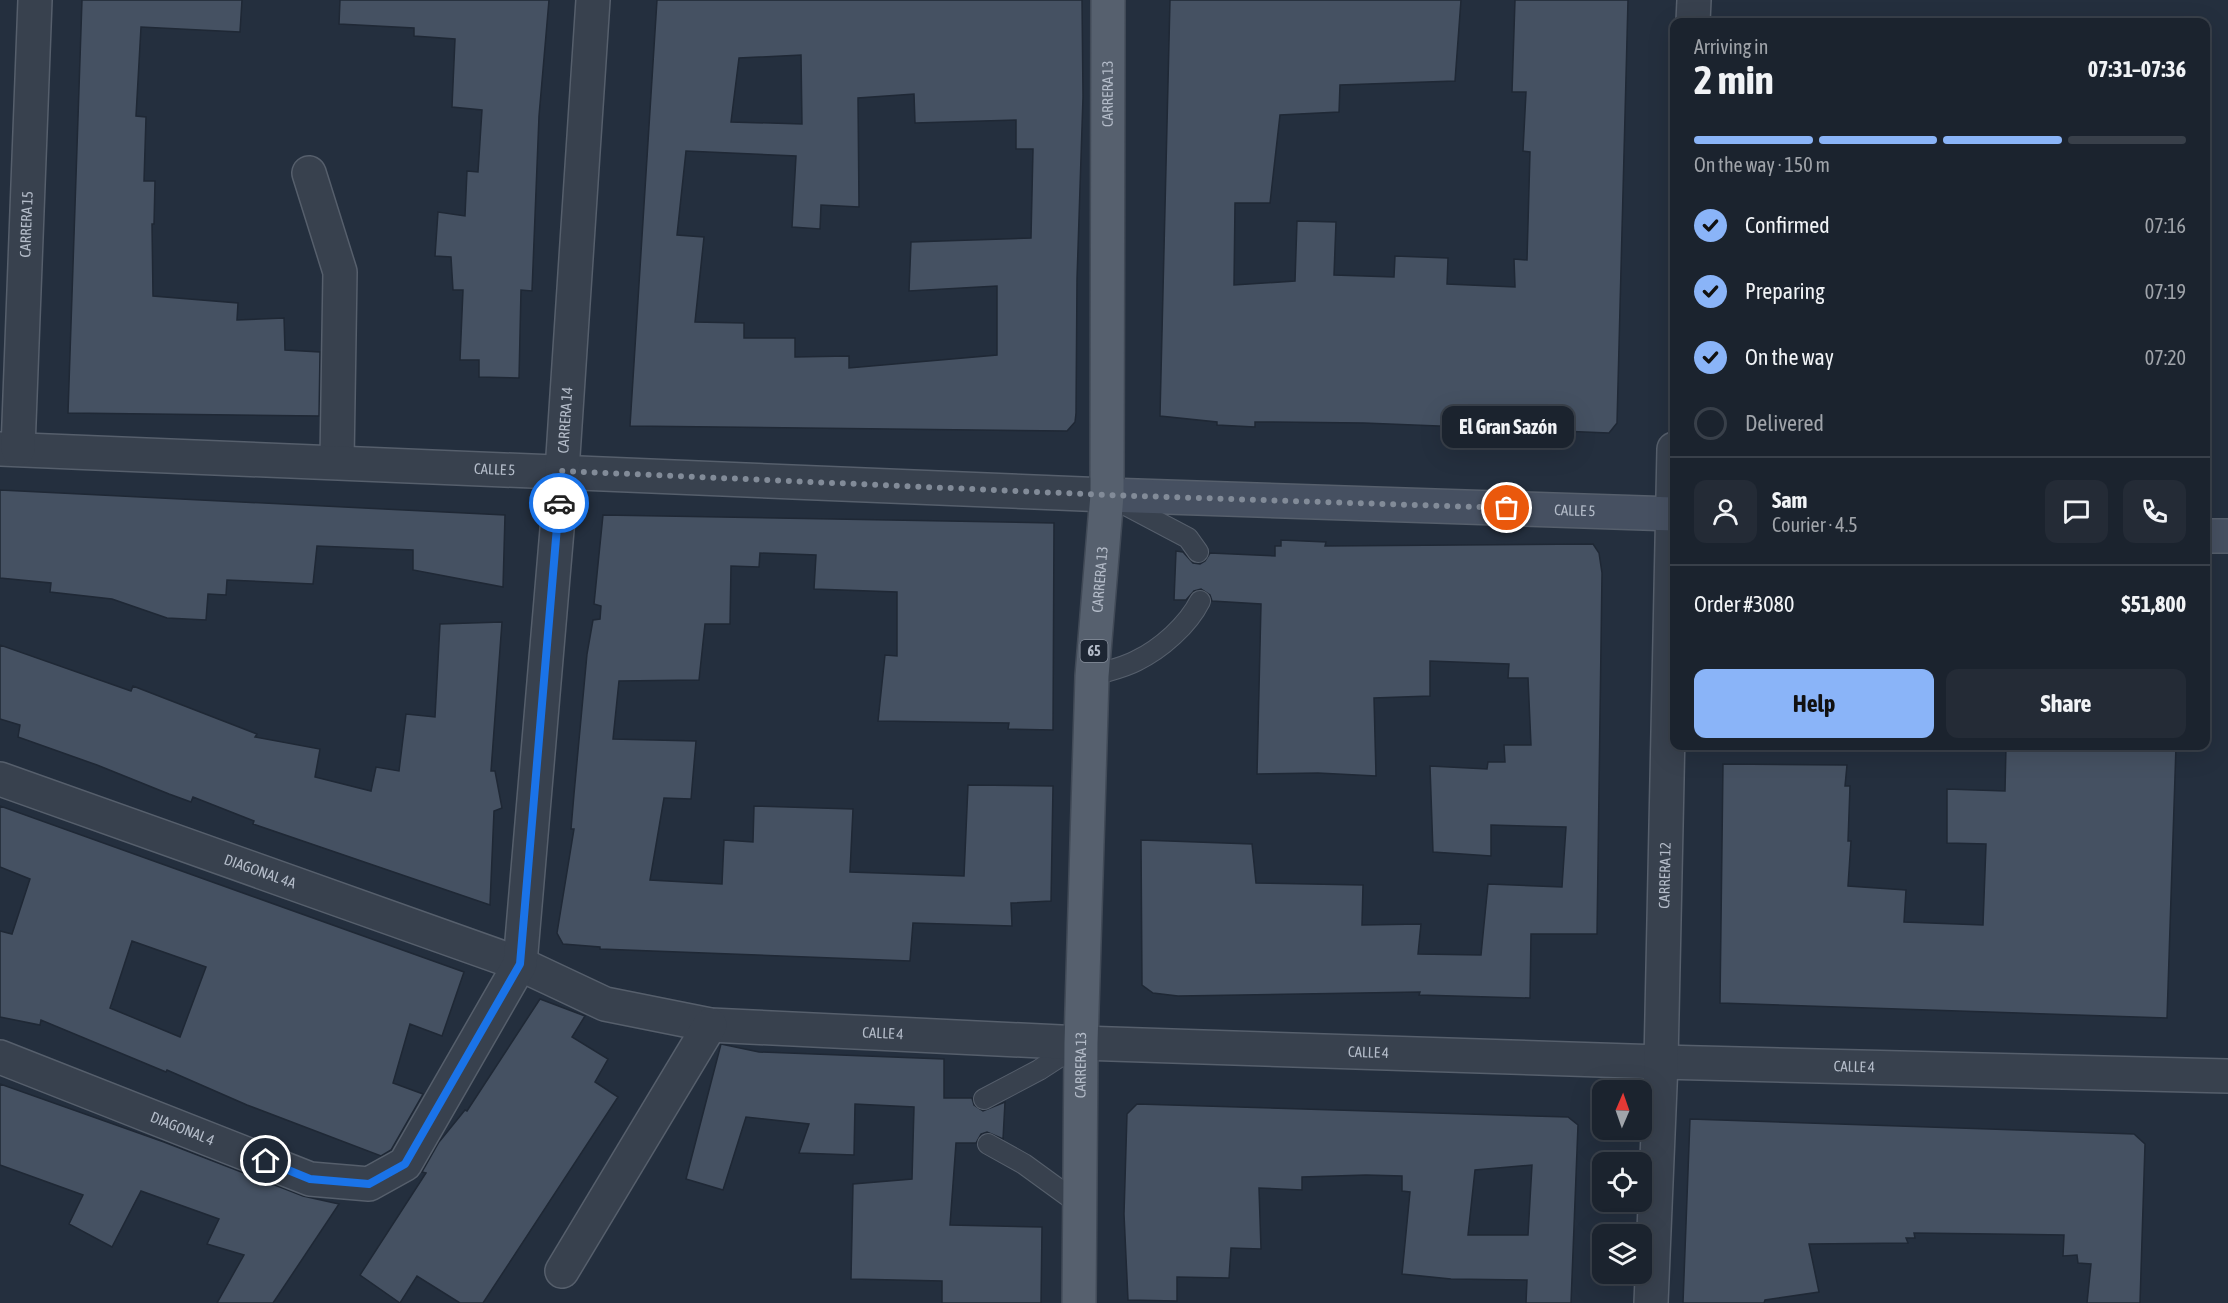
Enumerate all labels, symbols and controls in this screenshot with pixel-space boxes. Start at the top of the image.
text: Arriving in [1694,35,1768,58]
text: 07:31–07:36 [2088,56,2186,82]
text: 2 min [1694,58,1774,102]
street label: CARRERA 13 [1099,60,1116,127]
text: On the way · 150 m [1694,153,1830,176]
street label: CARRERA 15 [16,191,36,258]
icon: check [1694,209,1727,242]
text: Confirmed [1745,212,1830,238]
text: 07:16 [2145,214,2186,237]
icon: check [1694,275,1727,308]
text: Preparing [1745,278,1825,304]
text: 07:19 [2145,280,2186,303]
icon: check [1694,341,1727,374]
text: On the way [1745,344,1834,370]
text: 07:20 [2145,346,2186,369]
street label: CARRERA 14 [554,386,576,454]
callout: El Gran Sazón [1441,406,1573,448]
text: Delivered [1745,410,1824,436]
text: El Gran Sazón [1459,415,1557,438]
street label: CALLE 5 [474,460,516,478]
courier [529,473,589,533]
button: person [1694,480,1757,543]
button: chat [2045,480,2108,543]
button: phone [2123,480,2186,543]
pin [1481,482,1532,533]
icon: car [543,487,576,520]
text: Sam [1772,487,1807,513]
icon: bag [1490,491,1523,524]
street label: CALLE 5 [1554,501,1596,519]
text: Courier · 4.5 [1772,513,1858,536]
street label: CARRERA 13 [1088,546,1111,613]
text: Order #3080 [1694,591,1794,617]
text: $51,800 [2121,591,2186,617]
road number: 65 [1080,640,1108,662]
button: Help [1694,669,1934,738]
button: Share [1946,669,2186,738]
street label: CARRERA 12 [1655,842,1674,909]
street label: DIAGONAL 4A [222,850,299,892]
street label: CALLE 4 [862,1023,904,1042]
street label: CARRERA 13 [1072,1031,1089,1098]
street label: CALLE 4 [1348,1043,1389,1061]
street label: CALLE 4 [1833,1057,1875,1075]
north arrow [1592,1080,1652,1140]
map controls [1592,1080,1652,1284]
street label: DIAGONAL 4 [148,1108,217,1149]
pin [240,1135,291,1186]
icon: home [249,1144,282,1177]
button: locate [1592,1152,1652,1212]
button: layers [1592,1224,1652,1284]

